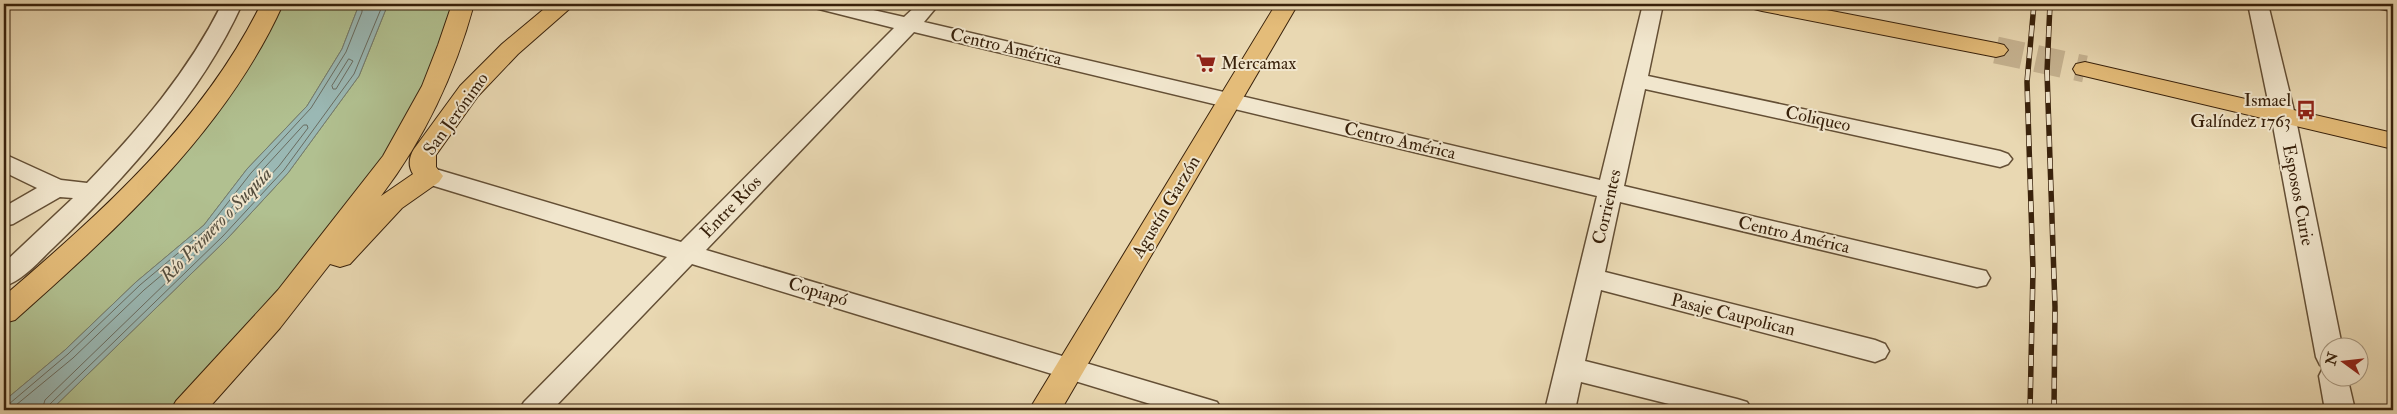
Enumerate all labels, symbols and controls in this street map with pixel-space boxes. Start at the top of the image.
street label: Centro América [948,23,1065,71]
supermarket icon: Mercamax [1195,52,1217,74]
place label: Mercamax [1221,52,1296,75]
street label: San Jerónimo [418,68,494,160]
place label: Ismael Galíndez 1763 [2190,89,2291,133]
bus stop icon: Ismael Galíndez 1763 [2295,99,2317,121]
street label: Coliqueo [1783,101,1853,137]
street label: Centro América [1342,117,1459,165]
street label: Esposos Curie [2277,142,2319,248]
street label: Agustín Garzón [1126,152,1206,263]
water label: Río Primero o Suquía [154,162,277,288]
street label: Corrientes [1587,167,1627,247]
street label: Entre Ríos [696,171,766,243]
street label: Centro América [1736,211,1853,259]
street label: Copiapó [786,272,851,312]
street label: Pasaje Caupolican [1668,288,1798,342]
north arrow [2320,336,2370,386]
text: N [2322,350,2342,368]

